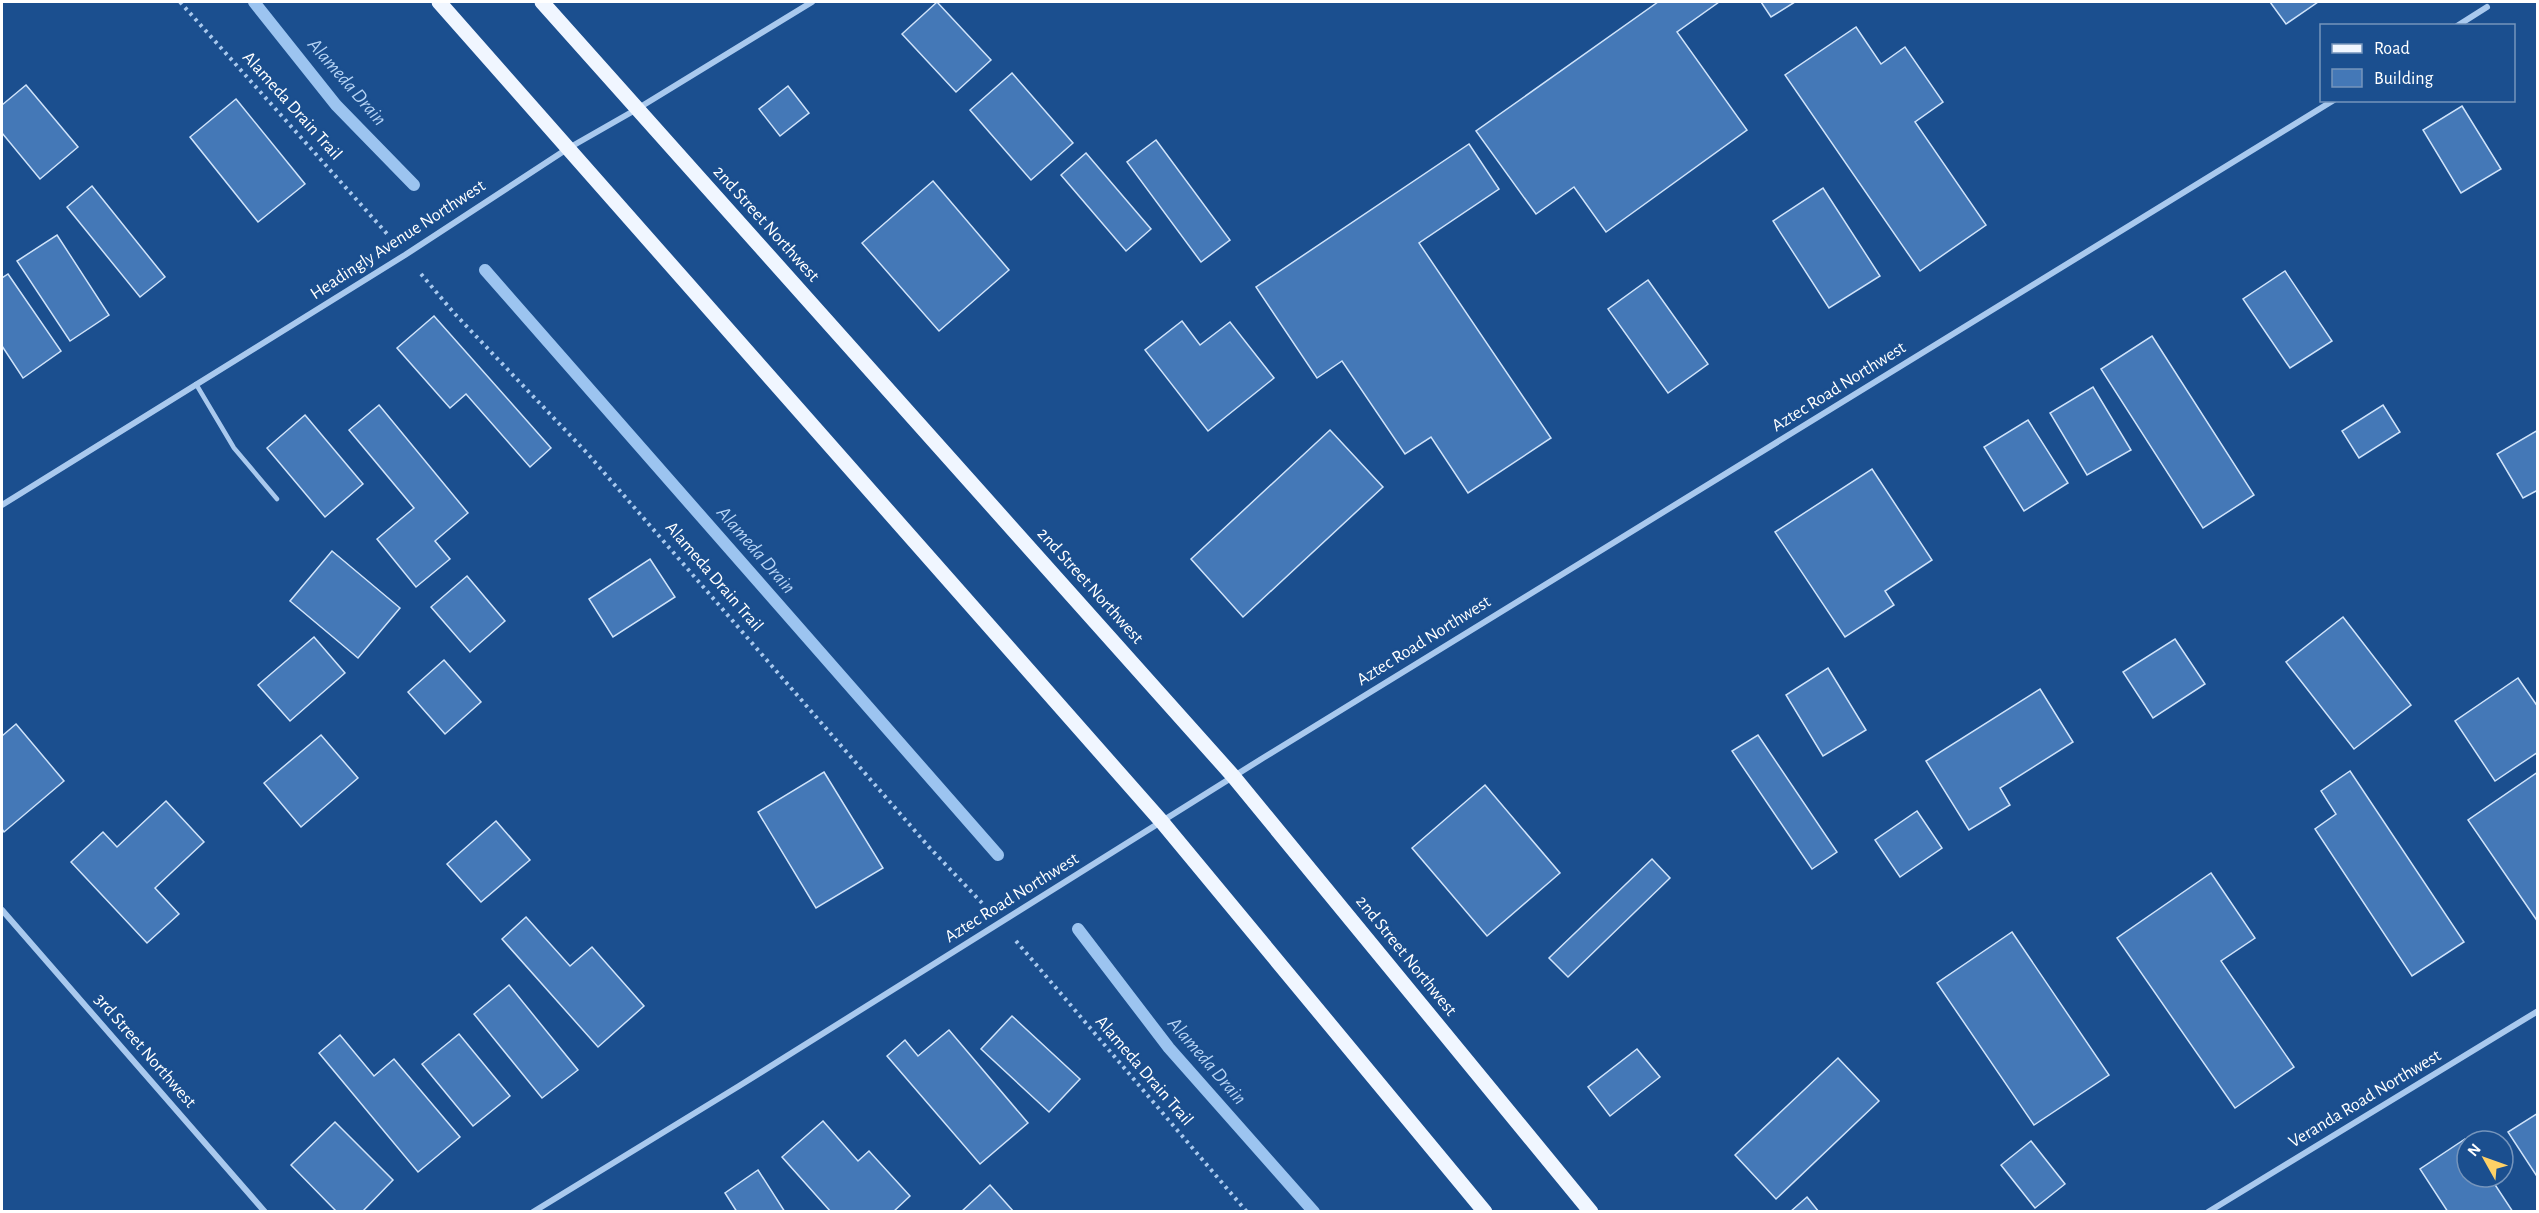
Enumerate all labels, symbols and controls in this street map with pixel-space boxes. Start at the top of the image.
legend [2320,24,2515,102]
water label: Alameda Drain [303,34,390,129]
text: Road [2374,40,2410,58]
street label: Alameda Drain Trail [239,48,345,164]
text: Building [2374,70,2434,88]
street label: 2nd Street Northwest [710,163,823,286]
street label: Headingly Avenue Northwest [307,177,489,303]
street label: Aztec Road Northwest [1769,338,1909,435]
water label: Alameda Drain [712,502,799,597]
street label: Alameda Drain Trail [662,519,766,635]
street label: 2nd Street Northwest [1034,525,1147,648]
street label: Aztec Road Northwest [1354,592,1494,689]
street label: Aztec Road Northwest [942,849,1082,946]
street label: 2nd Street Northwest [1352,892,1460,1020]
street label: 3rd Street Northwest [91,991,199,1112]
street label: Alameda Drain Trail [1092,1013,1196,1129]
water label: Alameda Drain [1163,1013,1250,1108]
street label: Veranda Road Northwest [2286,1046,2444,1151]
north arrow [2455,1129,2515,1189]
text: N [2465,1141,2484,1159]

